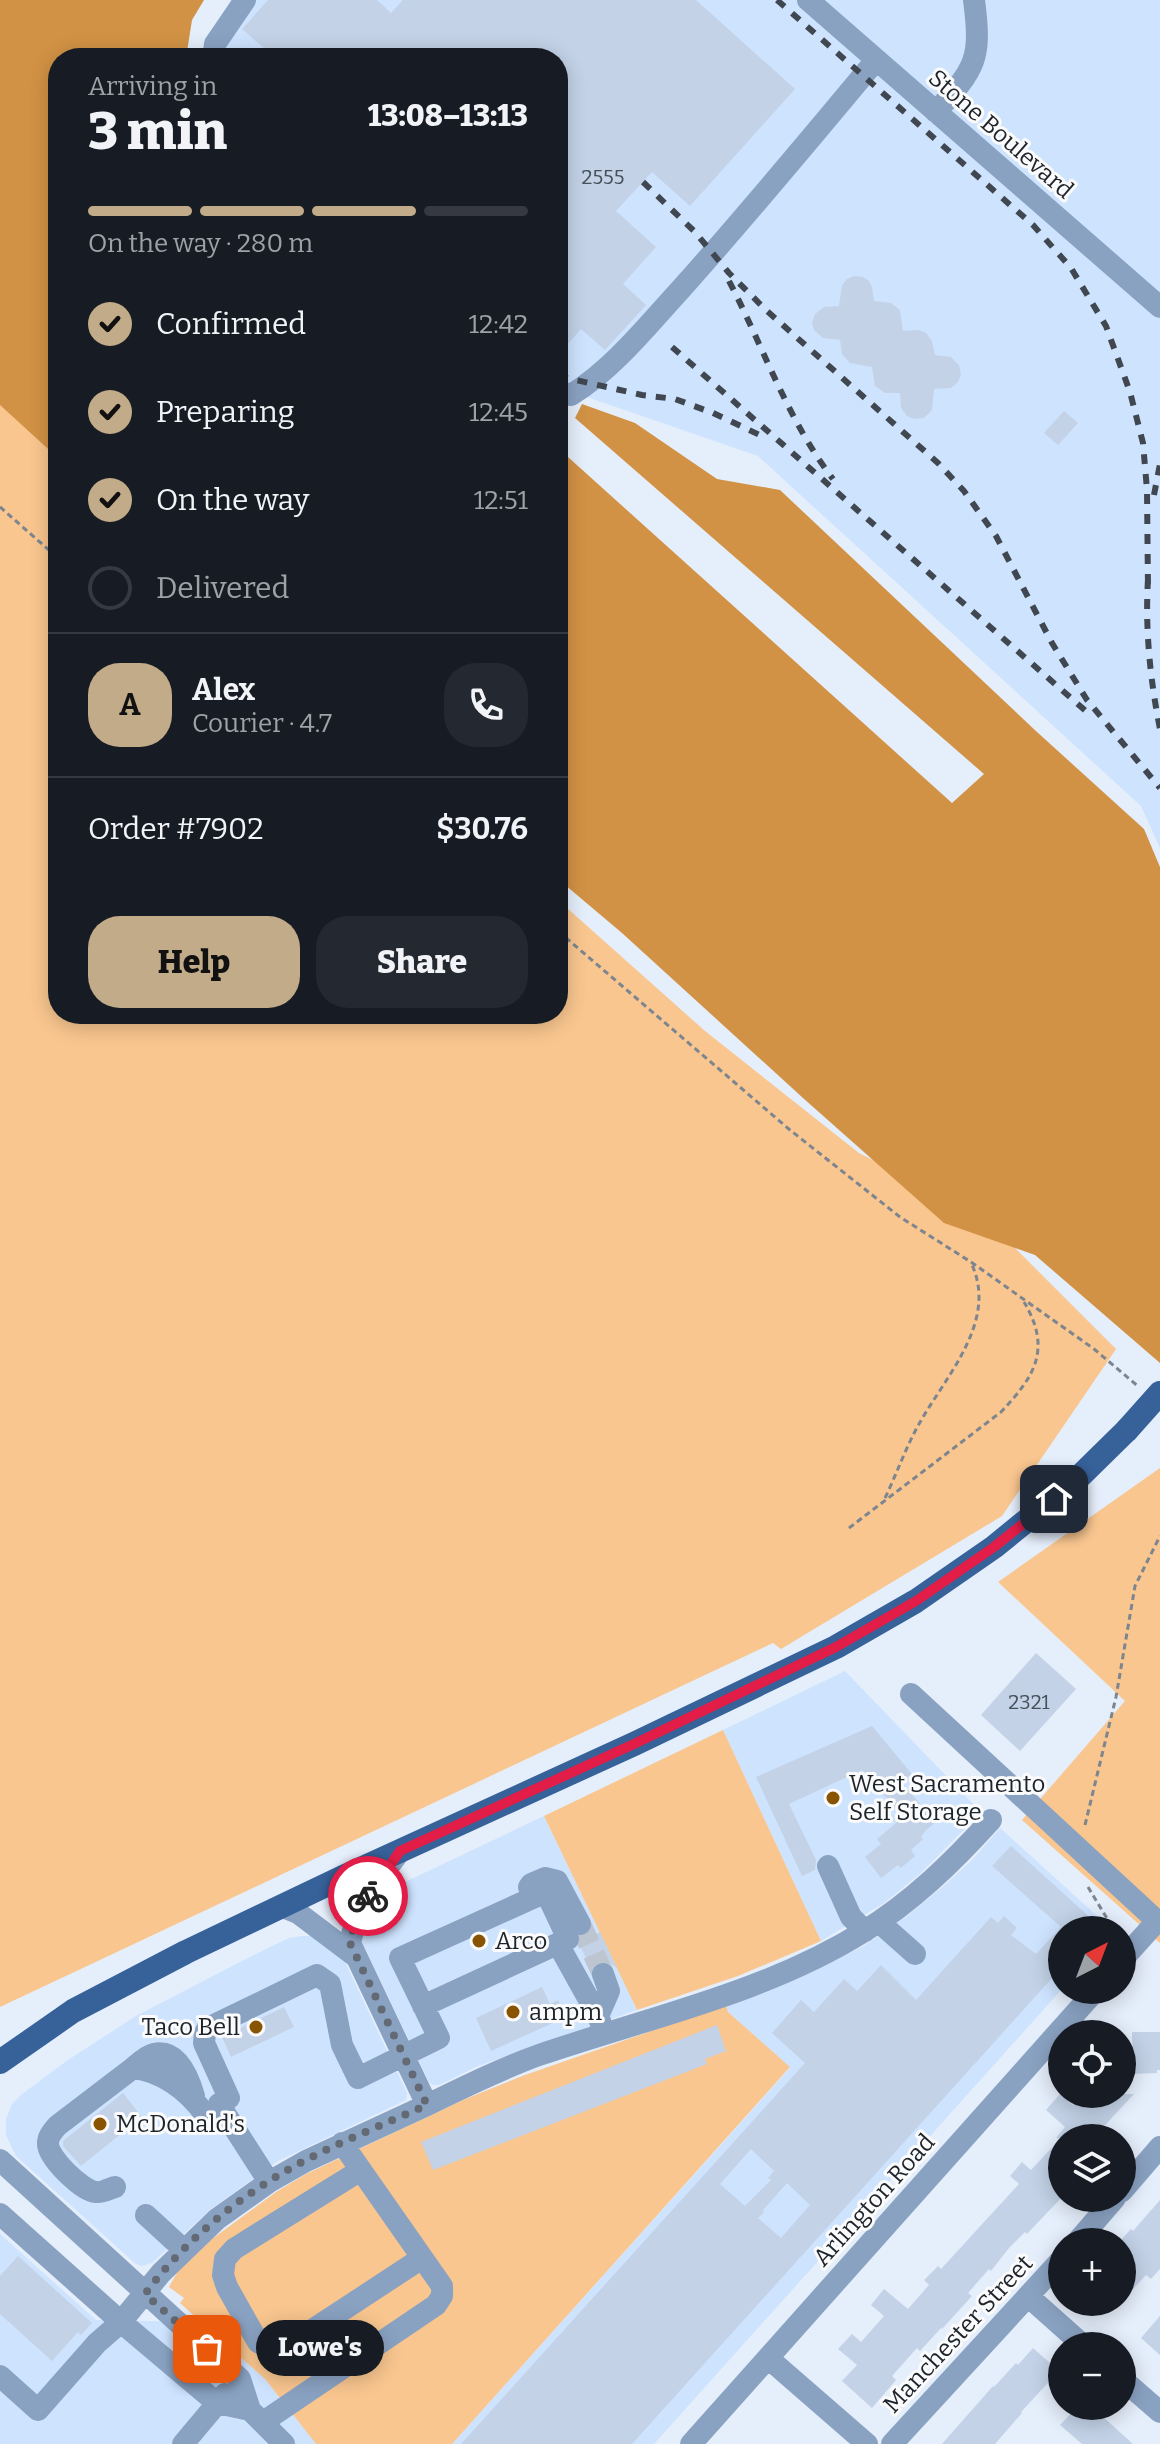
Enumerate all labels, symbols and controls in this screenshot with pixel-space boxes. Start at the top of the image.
street label: Stone Boulevard [923,64,1079,204]
text: Arriving in [88,71,217,102]
text: 13:08–13:13 [368,98,528,134]
text: 3 min [88,100,227,163]
house number: 2555 [582,165,624,189]
text: On the way · 280 m [88,228,313,259]
icon: check [88,302,132,346]
text: Confirmed [156,306,306,342]
text: 12:42 [468,309,528,340]
icon: check [88,390,132,434]
text: Preparing [156,394,294,430]
text: 12:45 [469,397,528,428]
icon: check [88,478,132,522]
text: On the way [156,482,309,518]
text: 12:51 [474,485,528,516]
text: Delivered [156,570,289,606]
button: phone [444,663,528,747]
text: Alex [192,672,255,708]
text: A [119,687,141,723]
text: Courier · 4.7 [192,708,332,739]
text: Order #7902 [88,811,264,847]
text: $30.76 [436,811,528,847]
button: Help [88,916,300,1008]
button: Share [316,916,528,1008]
pin [1020,1465,1088,1533]
icon: home [1032,1477,1076,1521]
house number: 2321 [1008,1690,1050,1714]
place label: West Sacramento Self Storage [849,1770,1045,1826]
marker: West Sacramento Self Storage [824,1789,842,1807]
courier [328,1856,408,1936]
icon: bike [346,1874,390,1918]
north arrow [1048,1916,1136,2004]
map controls [1048,1916,1136,2420]
place label: Arco [495,1927,547,1955]
marker: Arco [470,1932,488,1950]
place label: ampm [529,1998,602,2026]
marker: ampm [504,2003,522,2021]
place label: Taco Bell [142,2013,240,2041]
marker: Taco Bell [247,2018,265,2036]
button: locate [1048,2020,1136,2108]
place label: McDonald's [116,2110,245,2138]
marker: McDonald's [91,2115,109,2133]
button: layers [1048,2124,1136,2212]
street label: Arlington Road [807,2128,941,2272]
button: + [1048,2228,1136,2316]
street label: Manchester Street [878,2249,1038,2419]
pin [173,2315,241,2383]
callout: Lowe's [255,2321,383,2377]
icon: bag [185,2327,229,2371]
text: Lowe's [278,2332,362,2363]
button: − [1048,2332,1136,2420]

